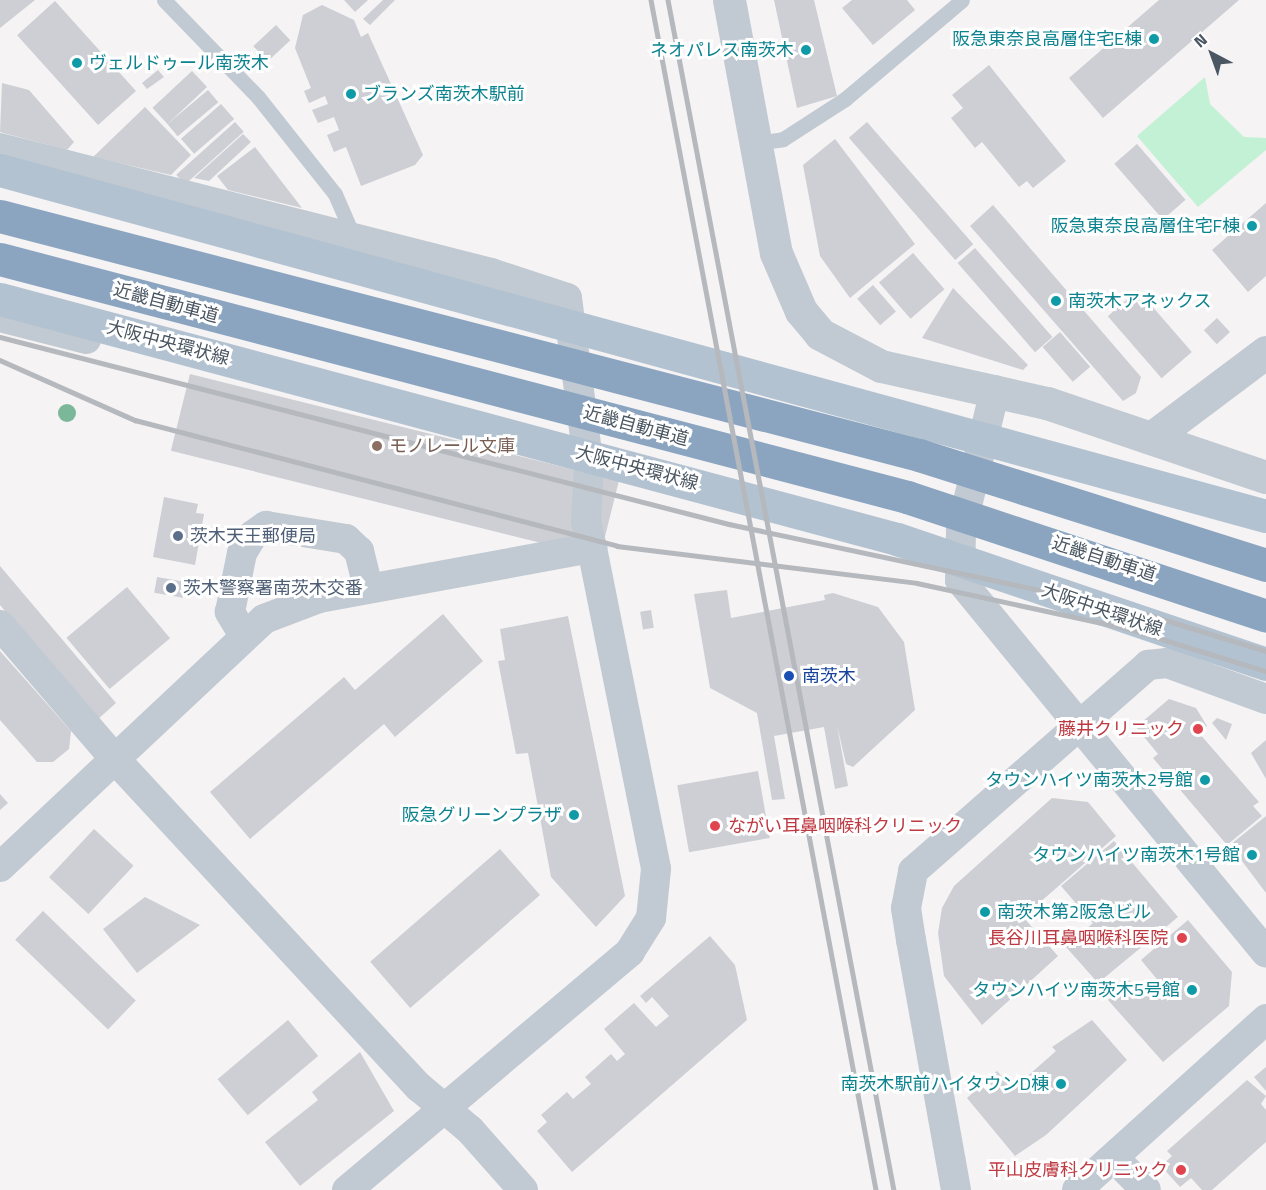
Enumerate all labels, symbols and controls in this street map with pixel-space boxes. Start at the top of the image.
north arrow [1182,24,1242,84]
place label: 阪急東奈良高層住宅E棟 [952,28,1142,50]
text: N [1188,28,1212,53]
marker: 阪急東奈良高層住宅E棟 [1147,32,1161,46]
place label: ネオパレス南茨木 [650,39,794,61]
marker: ネオパレス南茨木 [799,43,813,57]
place label: ヴェルドゥール南茨木 [89,52,269,74]
marker: ヴェルドゥール南茨木 [70,56,84,70]
place label: ブランズ南茨木駅前 [363,83,525,105]
marker: ブランズ南茨木駅前 [344,87,358,101]
place label: 阪急東奈良高層住宅F棟 [1051,215,1240,237]
marker: 阪急東奈良高層住宅F棟 [1245,219,1259,233]
street label: 近畿自動車道 [111,279,221,327]
place label: 南茨木アネックス [1068,290,1212,312]
marker: 南茨木アネックス [1049,294,1063,308]
street label: 大阪中央環状線 [104,316,232,370]
street label: 近畿自動車道 [581,402,691,450]
place label: モノレール文庫 [389,435,515,457]
marker: モノレール文庫 [370,439,384,453]
street label: 大阪中央環状線 [573,441,701,495]
place label: 茨木天王郵便局 [190,525,316,547]
marker: 茨木天王郵便局 [171,529,185,543]
street label: 近畿自動車道 [1049,532,1159,586]
place label: 茨木警察署南茨木交番 [183,577,363,599]
street label: 大阪中央環状線 [1039,579,1165,641]
marker: 茨木警察署南茨木交番 [164,581,178,595]
place label: 南茨木 [802,665,856,687]
marker: 南茨木 [780,667,798,685]
place label: 藤井クリニック [1058,718,1184,740]
marker: 藤井クリニック [1189,720,1207,738]
place label: タウンハイツ南茨木2号館 [985,769,1193,791]
marker: タウンハイツ南茨木2号館 [1198,773,1212,787]
place label: 阪急グリーンプラザ [400,804,562,826]
marker: 阪急グリーンプラザ [567,808,581,822]
place label: ながい耳鼻咽喉科クリニック [728,815,962,837]
marker: ながい耳鼻咽喉科クリニック [706,817,724,835]
place label: タウンハイツ南茨木1号館 [1032,844,1240,866]
marker: タウンハイツ南茨木1号館 [1245,848,1259,862]
place label: 南茨木第2阪急ビル [997,901,1151,923]
marker: 南茨木第2阪急ビル [978,905,992,919]
place label: 長谷川耳鼻咽喉科医院 [988,927,1168,949]
marker: 長谷川耳鼻咽喉科医院 [1173,929,1191,947]
place label: タウンハイツ南茨木5号館 [972,979,1180,1001]
marker: タウンハイツ南茨木5号館 [1185,983,1199,997]
place label: 南茨木駅前ハイタウンD棟 [839,1073,1049,1095]
marker: 南茨木駅前ハイタウンD棟 [1054,1077,1068,1091]
place label: 平山皮膚科クリニック [988,1159,1168,1181]
marker: 平山皮膚科クリニック [1172,1161,1190,1179]

